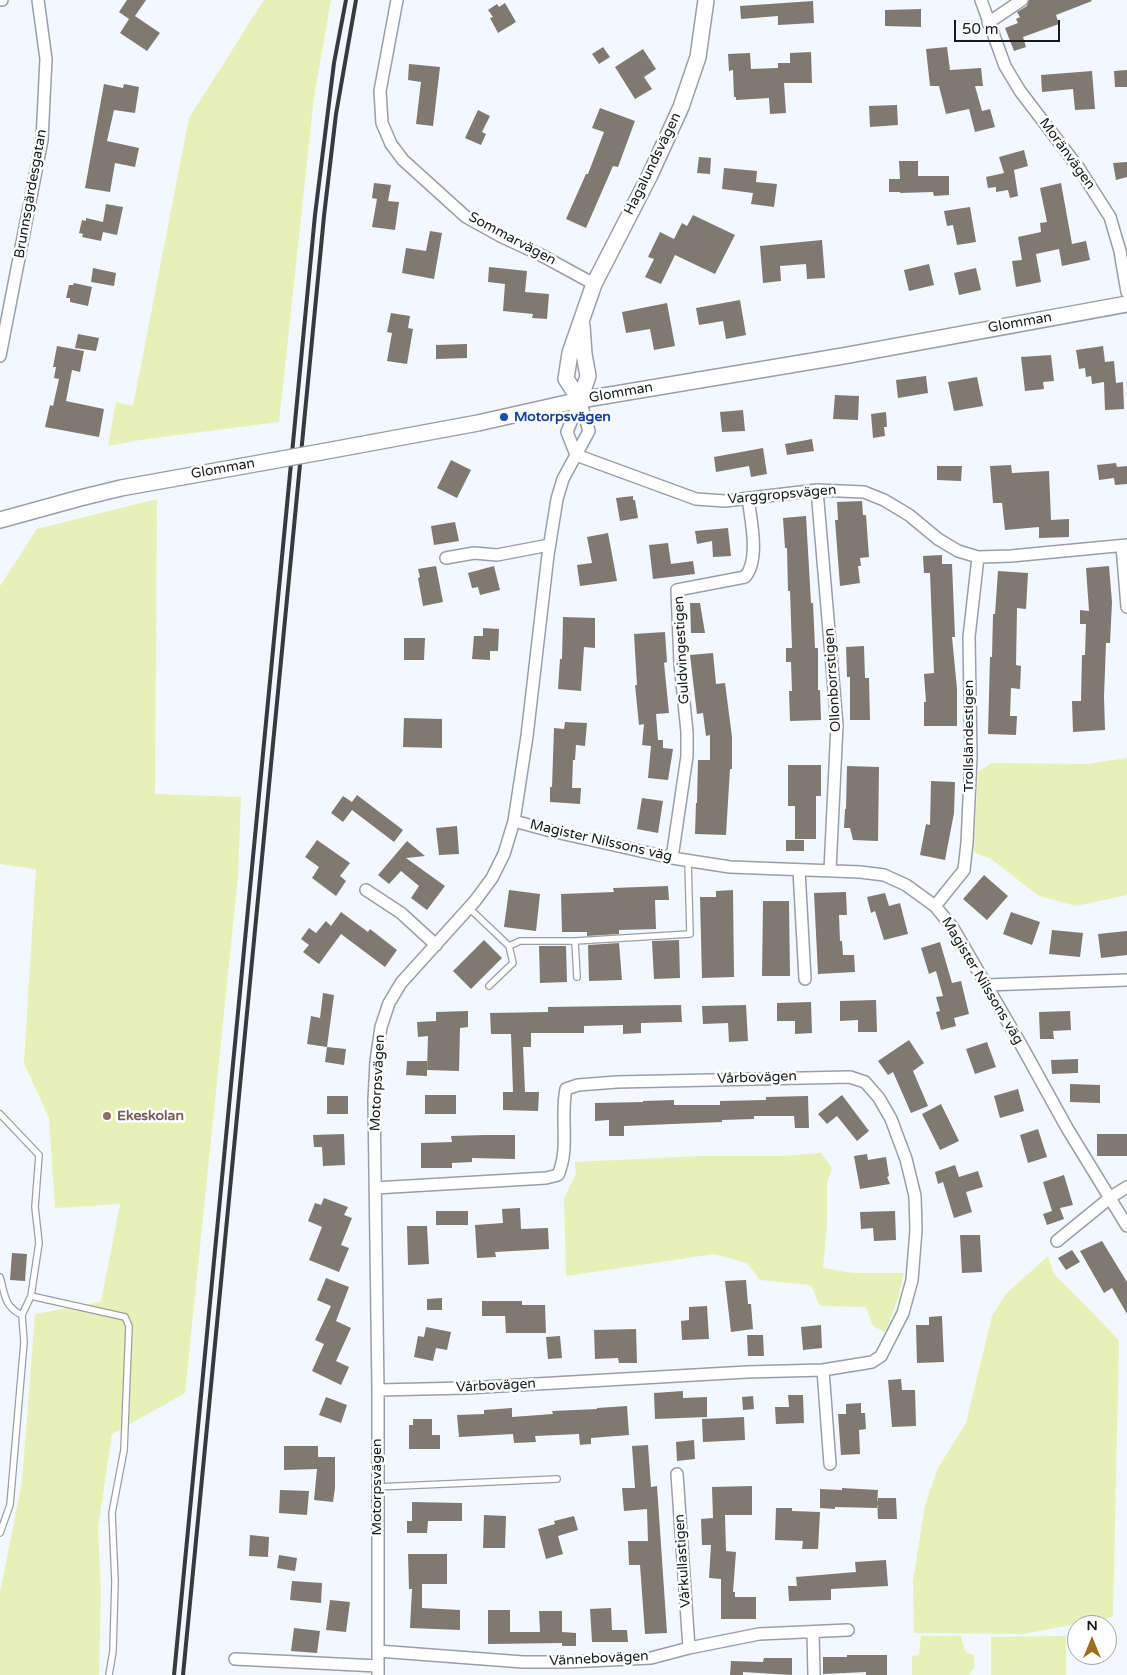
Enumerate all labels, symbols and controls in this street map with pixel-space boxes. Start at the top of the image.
scale bar [957,10,1063,42]
text: 50 m [962,20,999,38]
street label: Hagalundsvägen [621,110,685,218]
street label: Moränvägen [1036,115,1098,193]
street label: Brunnsgärdesgatan [11,128,51,260]
street label: Sommarvägen [465,209,559,269]
street label: Glomman [987,309,1053,337]
street label: Glomman [588,379,654,407]
place label: Motorpsvägen [514,409,611,425]
marker: Motorpsvägen [498,411,510,423]
street label: Glomman [190,455,256,483]
street label: Varggropsvägen [727,482,837,508]
street label: Guldvingestigen [671,595,693,705]
street label: Ollonborrstigen [821,627,845,733]
street label: Trollsländestigen [961,680,977,792]
street label: Magister Nilssons väg [528,816,674,866]
street label: Magister Nilssons väg [937,914,1027,1048]
street label: Motorpsvägen [367,1034,389,1132]
street label: Vårbovägen [717,1068,797,1088]
place label: Ekeskolan [117,1108,184,1124]
marker: Ekeskolan [101,1110,113,1122]
street label: Vårbovägen [456,1376,536,1396]
street label: Motorpsvägen [369,1439,385,1535]
street label: Vårkullastigen [671,1514,695,1608]
north arrow [1067,1615,1117,1665]
text: N [1086,1617,1098,1634]
street label: Vännebovägen [549,1648,649,1670]

